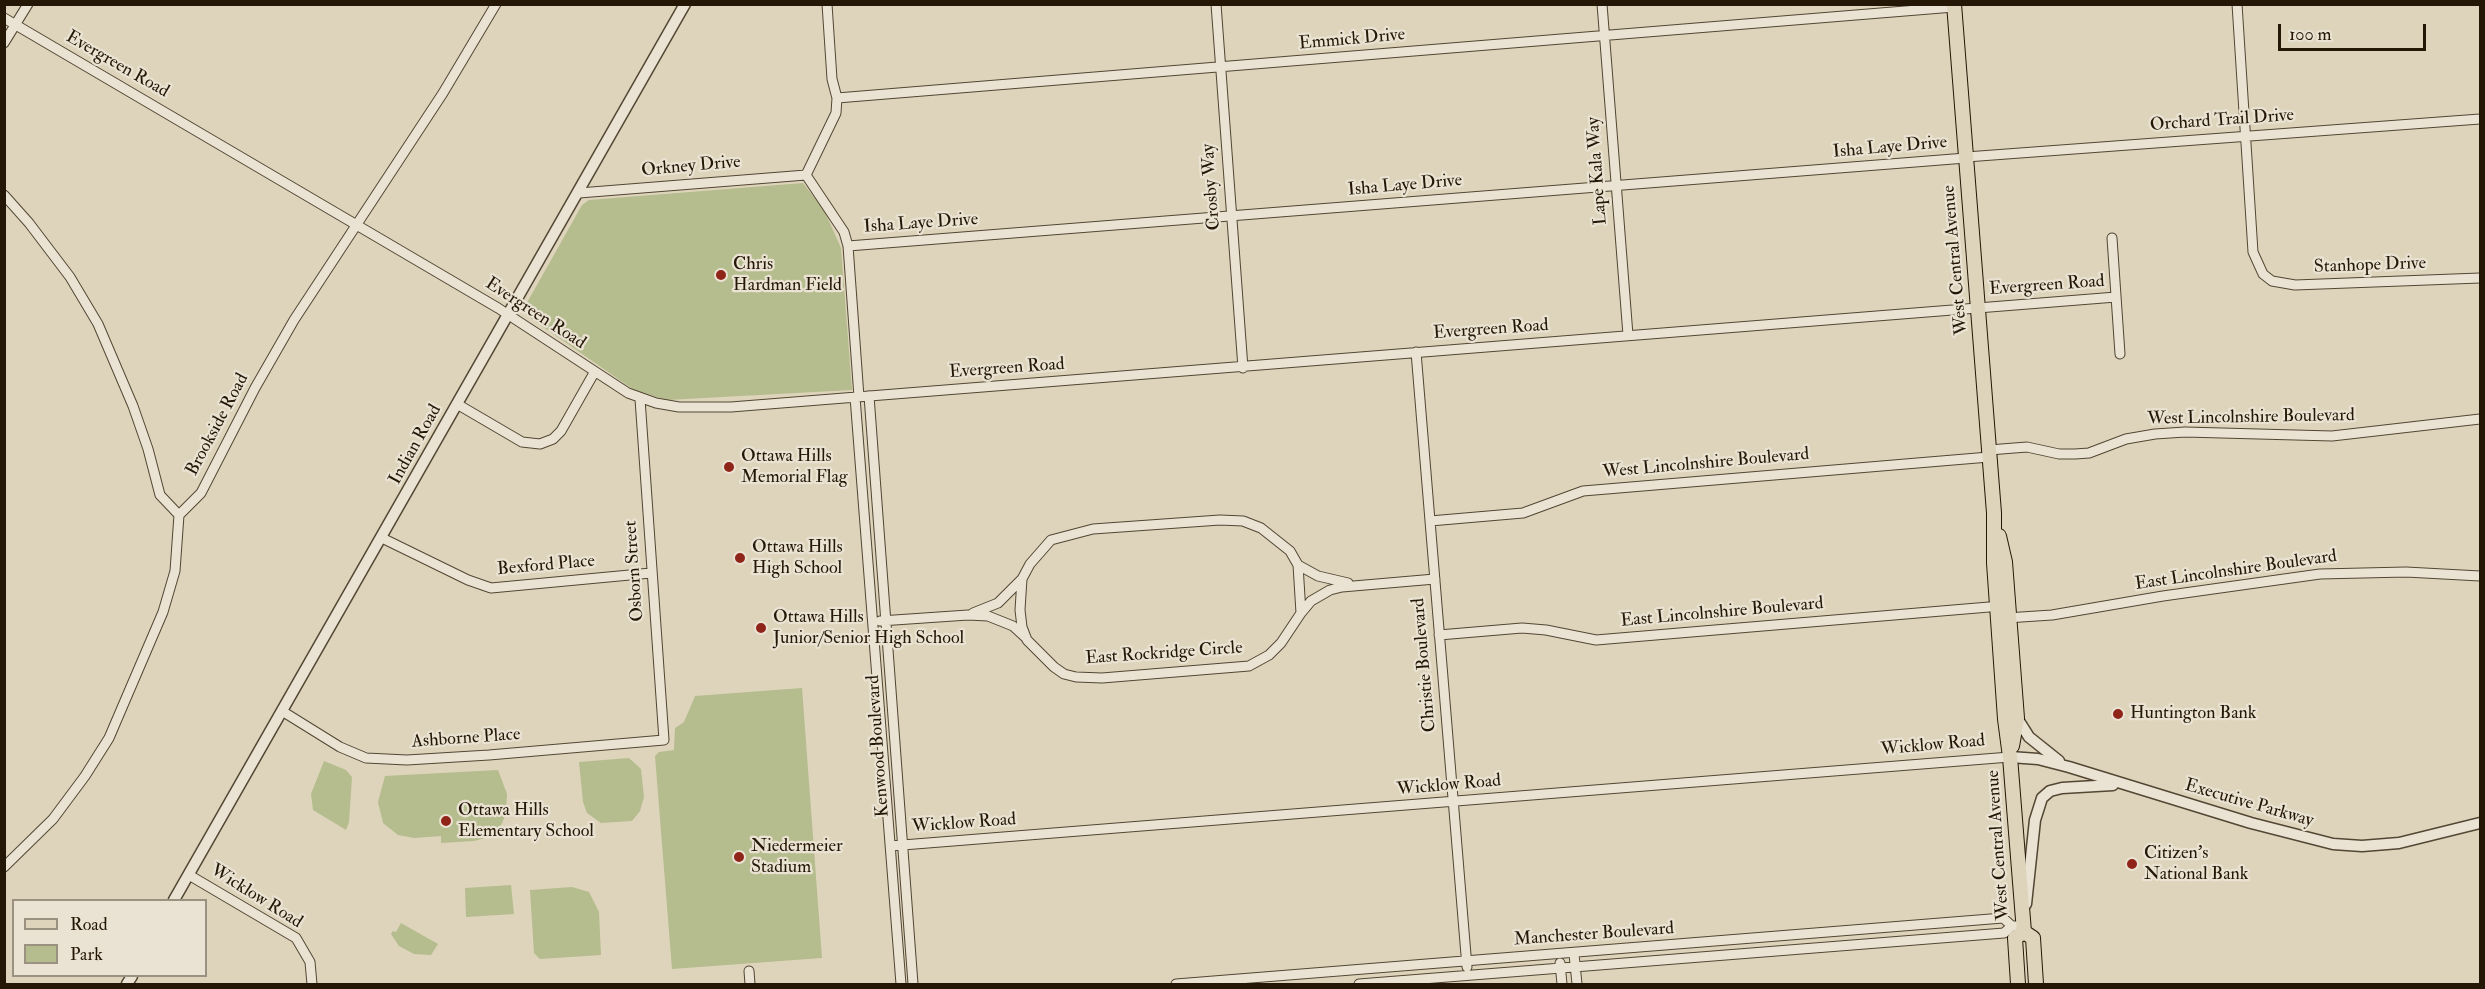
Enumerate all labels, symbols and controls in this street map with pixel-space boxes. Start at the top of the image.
scale bar [2281,12,2430,50]
text: 100 m [2289,23,2332,46]
street label: Emmick Drive [1298,25,1406,55]
street label: Evergreen Road [62,27,172,103]
street label: Orchard Trail Drive [2149,105,2295,137]
street label: Lape Kala Way [1583,116,1613,226]
street label: Isha Laye Drive [1832,132,1948,164]
street label: Crosby Way [1198,143,1226,231]
street label: Orkney Drive [640,152,742,182]
street label: Isha Laye Drive [1347,170,1463,202]
street label: West Central Avenue [1939,184,1973,336]
street label: Isha Laye Drive [863,209,979,239]
street label: Stanhope Drive [2314,253,2426,279]
place label: Chris Hardman Field [733,254,842,296]
marker: Chris Hardman Field [714,268,728,282]
street label: Evergreen Road [1989,271,2105,301]
street label: Evergreen Road [481,273,589,355]
street label: Evergreen Road [1433,315,1549,345]
street label: Evergreen Road [949,354,1065,384]
street label: Brookside Road [182,370,254,480]
street label: Indian Road [385,401,447,489]
street label: West Lincolnshire Boulevard [2147,405,2355,431]
street label: West Lincolnshire Boulevard [1602,444,1810,484]
place label: Ottawa Hills Memorial Flag [741,446,848,488]
marker: Ottawa Hills Memorial Flag [722,460,736,474]
street label: Osborn Street [621,520,649,622]
place label: Ottawa Hills High School [752,537,843,580]
street label: East Lincolnshire Boulevard [2134,546,2338,596]
street label: Bexford Place [496,551,596,581]
marker: Ottawa Hills High School [733,551,747,565]
street label: East Lincolnshire Boulevard [1620,593,1824,633]
street label: Christie Boulevard [1408,597,1442,733]
place label: Ottawa Hills Junior/Senior High School [773,607,964,650]
marker: Ottawa Hills Junior/Senior High School [754,621,768,635]
street label: East Rockridge Circle [1085,638,1243,670]
street label: Kenwood Boulevard [863,674,895,818]
place label: Huntington Bank [2130,703,2256,725]
marker: Huntington Bank [2111,707,2125,721]
street label: Ashborne Place [411,724,521,754]
street label: Wicklow Road [1880,731,1986,761]
street label: West Central Avenue [1983,769,2015,921]
street label: Wicklow Road [1396,771,1502,801]
street label: Executive Parkway [2182,775,2316,833]
place label: Ottawa Hills Elementary School [458,800,594,842]
street label: Wicklow Road [911,810,1017,838]
marker: Ottawa Hills Elementary School [439,814,453,828]
place label: Niedermeier Stadium [751,836,843,878]
place label: Citizen's National Bank [2144,843,2248,886]
marker: Niedermeier Stadium [732,850,746,864]
marker: Citizen's National Bank [2125,857,2139,871]
street label: Wicklow Road [206,860,306,934]
legend [12,899,207,977]
text: Road [70,913,108,936]
street label: Manchester Boulevard [1513,919,1675,951]
text: Park [70,943,103,966]

